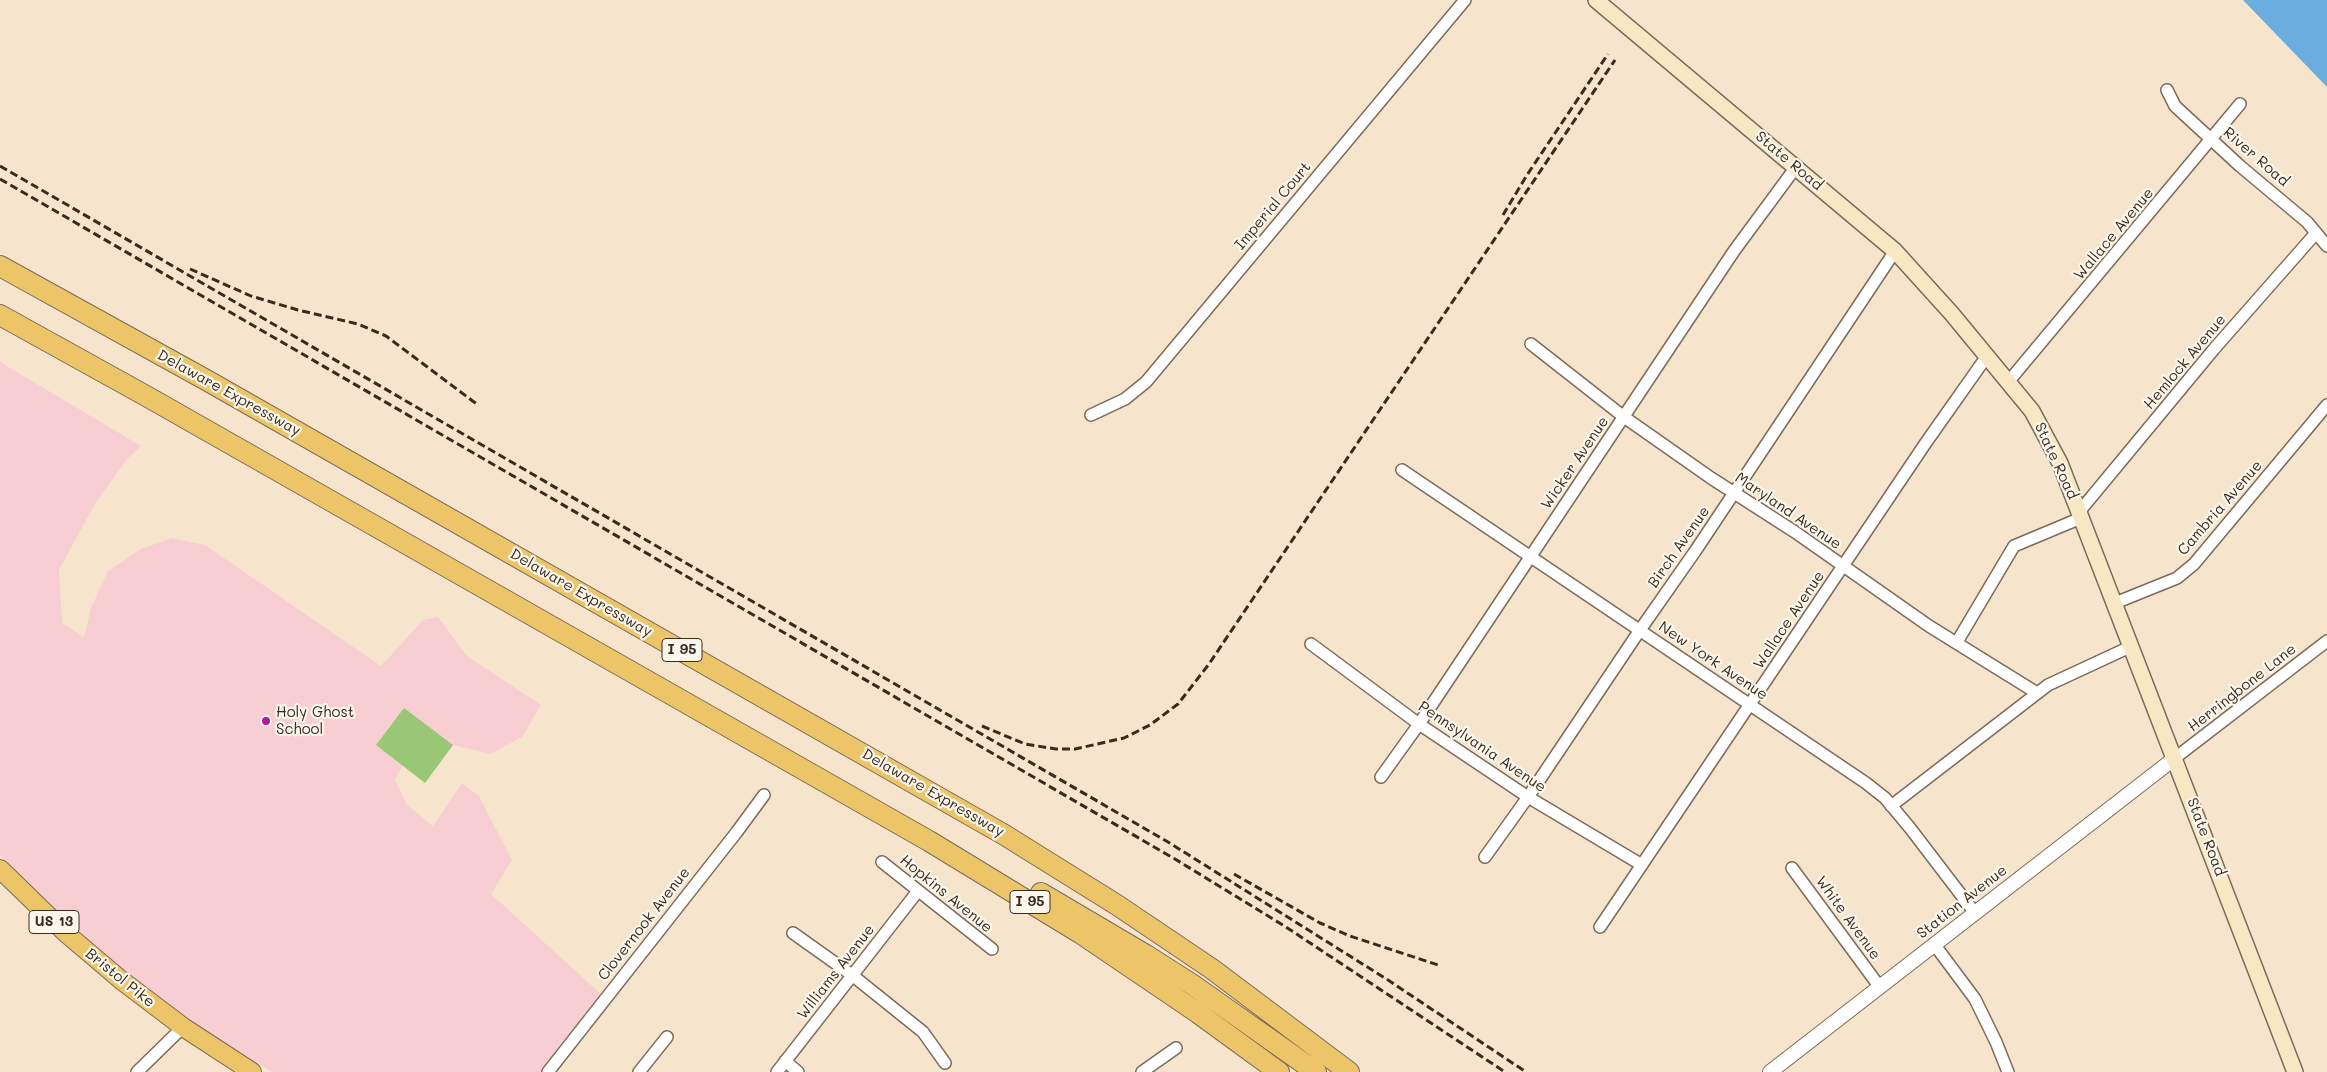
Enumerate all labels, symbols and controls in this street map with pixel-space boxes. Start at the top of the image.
street label: River Road [2219,124,2293,190]
street label: State Road [1752,128,1826,194]
street label: Imperial Court [1231,158,1315,254]
street label: Wallace Avenue [2070,184,2158,284]
street label: Hemlock Avenue [2140,311,2230,413]
street label: Delaware Expressway [154,346,304,440]
street label: Wicker Avenue [1537,413,1613,513]
street label: State Road [2030,420,2082,502]
street label: Cambria Avenue [2174,457,2266,559]
street label: Maryland Avenue [1731,469,1845,553]
street label: Birch Avenue [1644,503,1714,591]
street label: Delaware Expressway [507,545,655,641]
street label: Wallace Avenue [1750,568,1828,672]
street label: New York Avenue [1655,618,1771,704]
road number: I 95 [662,638,702,662]
street label: Herringbone Lane [2184,640,2300,736]
street label: Pennsylvania Avenue [1415,698,1549,796]
place label: Holy Ghost School [276,703,354,738]
marker: Holy Ghost School [260,715,272,727]
street label: Delaware Expressway [859,745,1007,841]
street label: State Road [2183,795,2229,879]
street label: Hopkins Avenue [896,851,996,937]
street label: Station Avenue [1913,861,2011,943]
street label: Clovernook Avenue [594,864,694,984]
street label: White Avenue [1812,873,1884,963]
road number: I 95 [1010,890,1050,914]
road number: US 13 [29,910,79,934]
street label: Williams Avenue [793,921,879,1023]
street label: Bristol Pike [82,945,158,1011]

